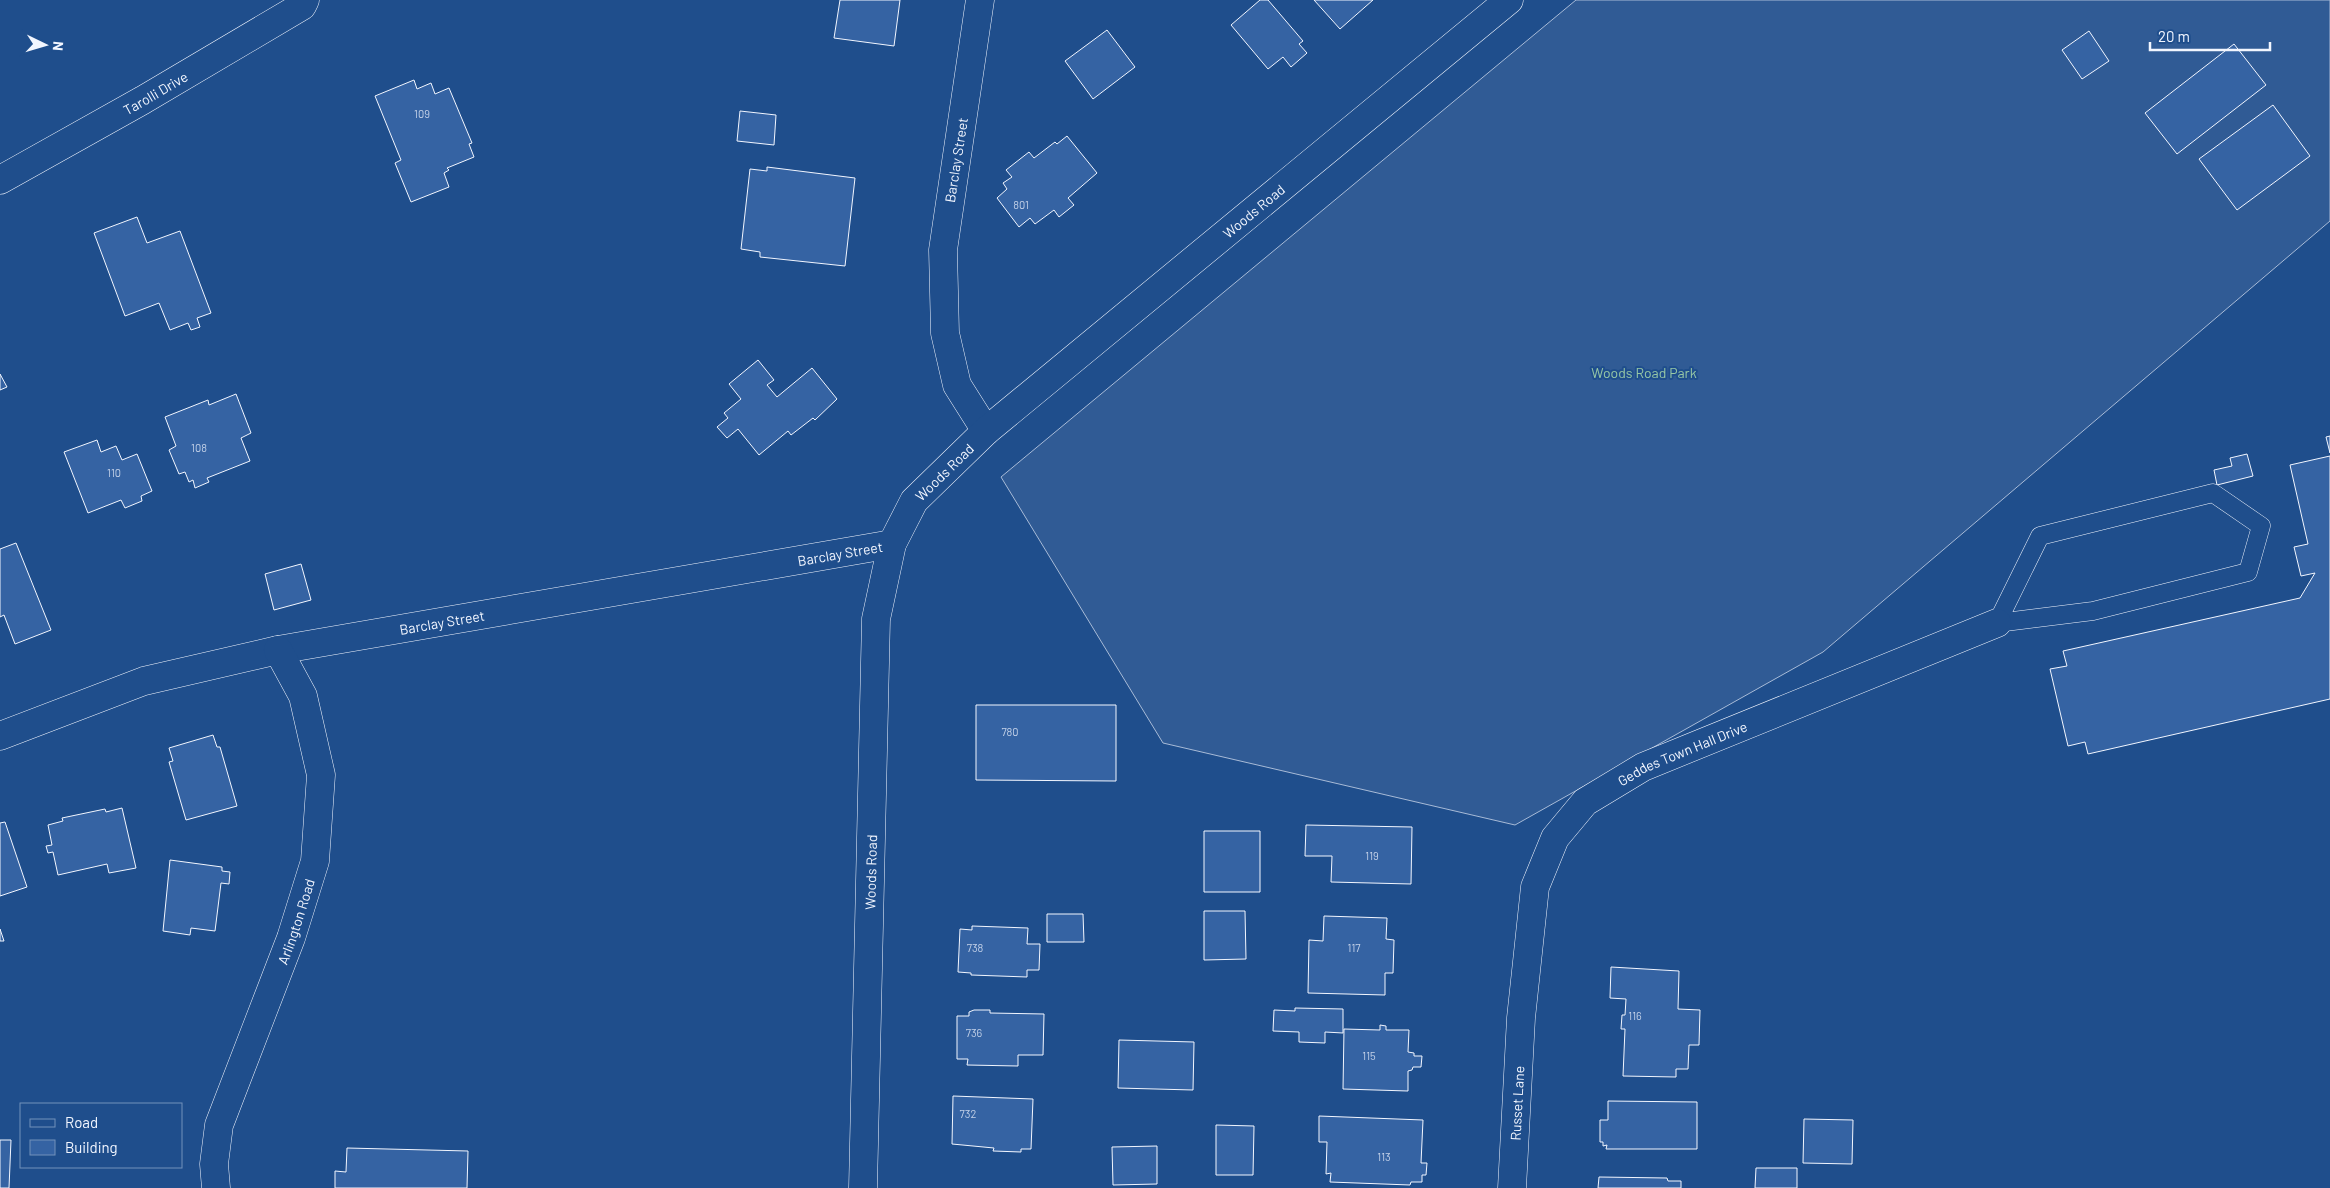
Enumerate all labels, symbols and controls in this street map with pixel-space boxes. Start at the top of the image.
north arrow [20,20,70,70]
scale bar [2150,20,2270,52]
text: 20 m [2158,27,2190,45]
text: N [50,41,67,52]
street label: Tarolli Drive [120,67,190,118]
house number: 109 [414,107,430,120]
street label: Barclay Street [941,116,971,204]
street label: Woods Road [1219,180,1288,241]
house number: 801 [1013,198,1029,211]
park label: Woods Road Park [1591,364,1697,381]
street label: Woods Road [911,440,977,504]
house number: 108 [191,441,207,454]
house number: 110 [107,466,121,479]
street label: Barclay Street [796,537,884,569]
street label: Barclay Street [398,606,486,637]
street label: Geddes Town Hall Drive [1614,717,1749,789]
house number: 780 [1001,725,1019,738]
street label: Woods Road [861,834,880,910]
house number: 119 [1365,849,1379,862]
street label: Arlington Road [273,876,318,967]
house number: 738 [967,941,984,954]
house number: 117 [1348,941,1360,954]
house number: 116 [1628,1009,1642,1022]
house number: 736 [966,1026,983,1039]
house number: 115 [1362,1049,1376,1062]
street label: Russet Lane [1506,1065,1527,1141]
legend [20,1103,182,1168]
house number: 732 [960,1107,976,1120]
text: Road [65,1113,98,1131]
text: Building [65,1138,118,1156]
house number: 113 [1377,1150,1391,1163]

